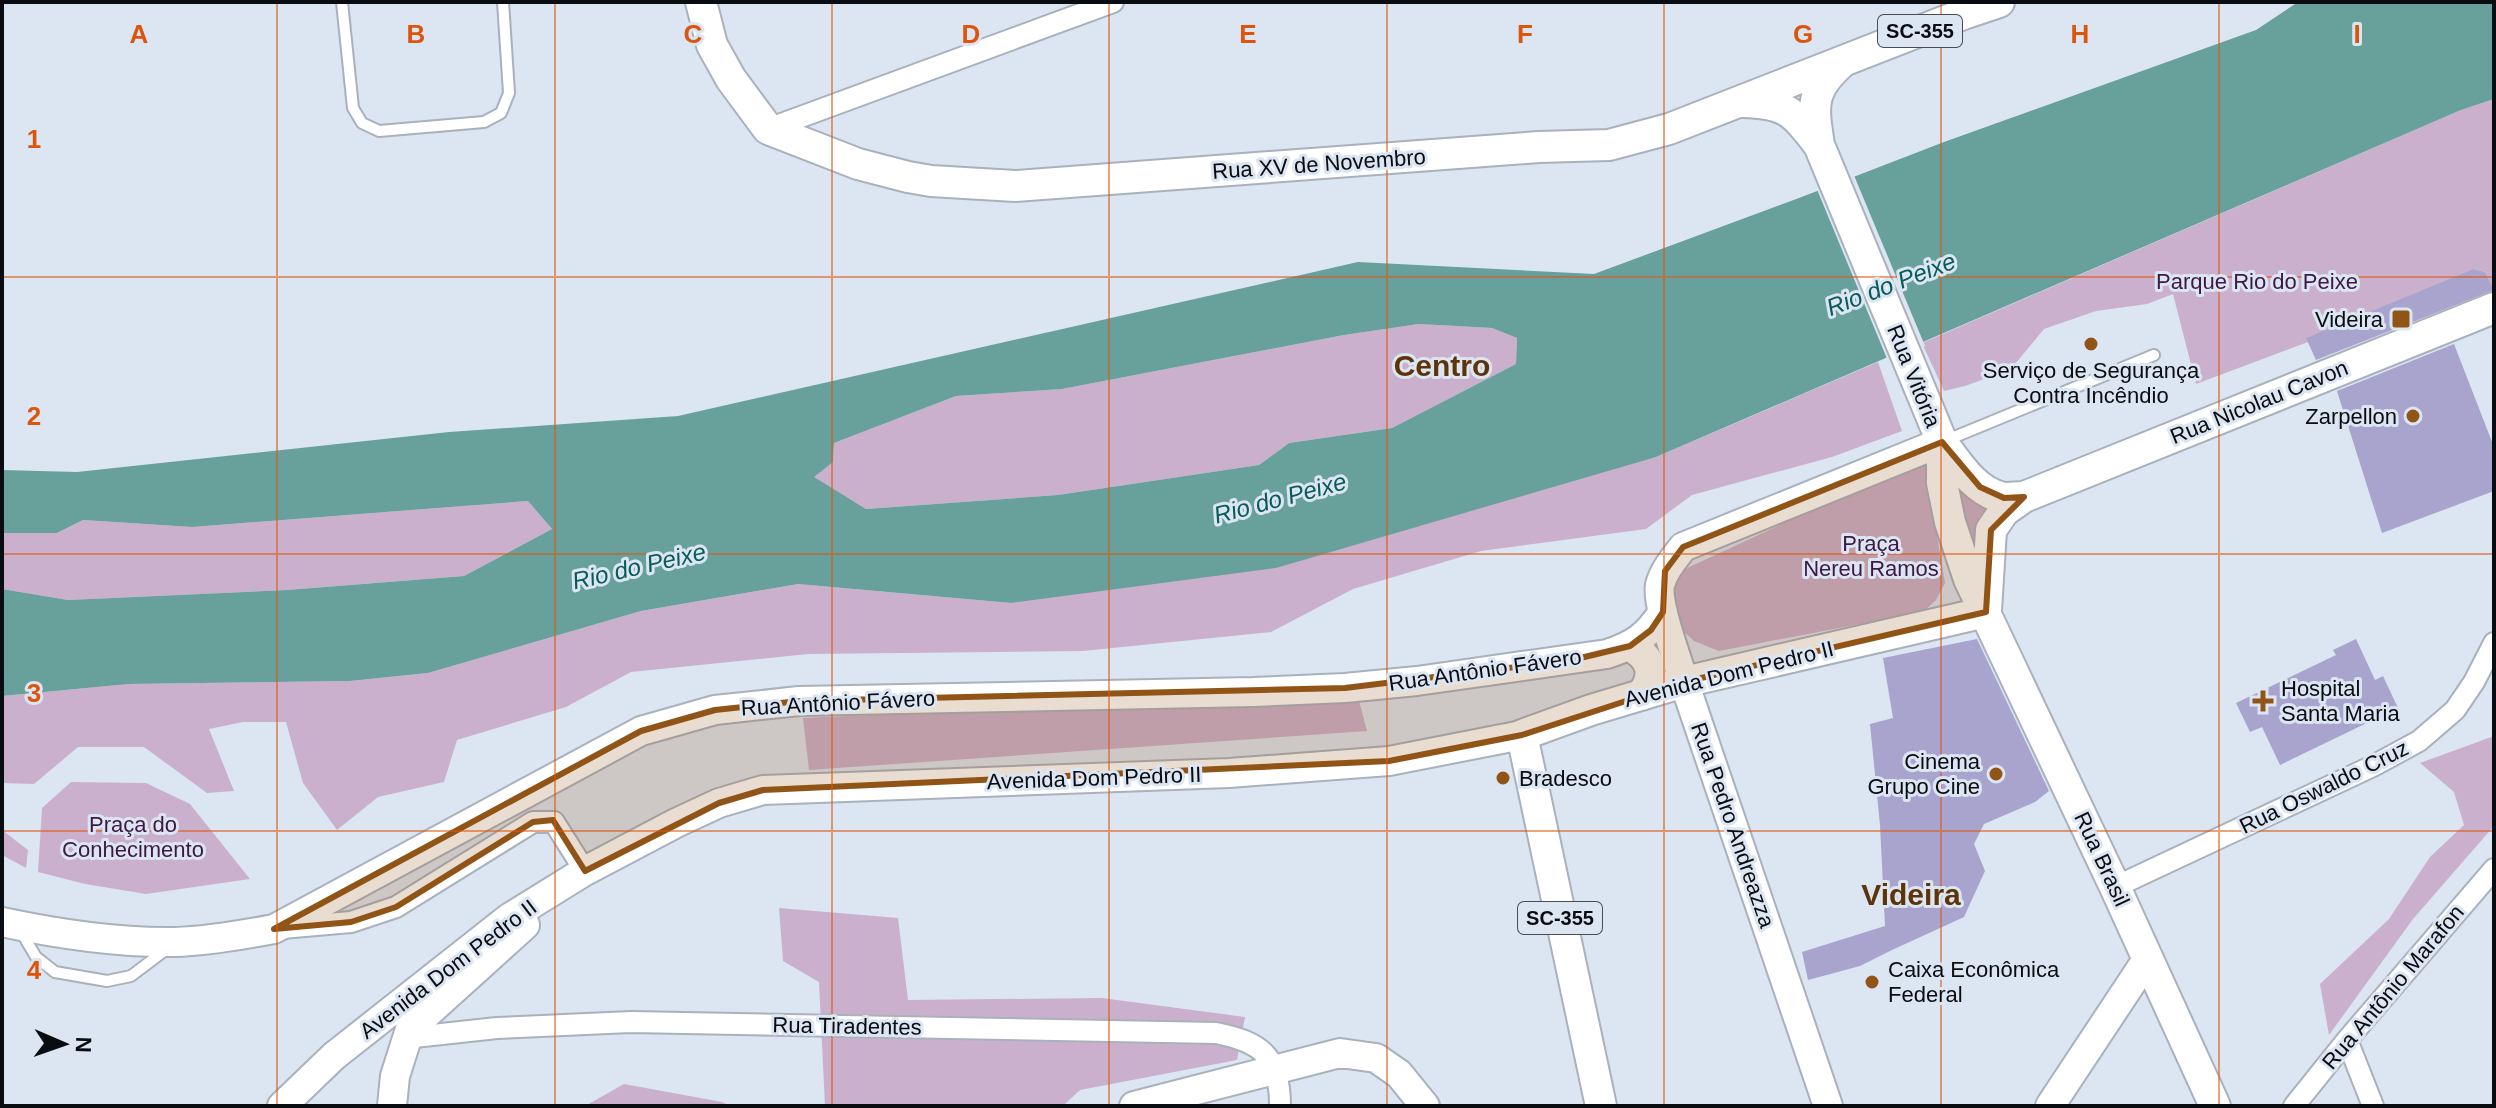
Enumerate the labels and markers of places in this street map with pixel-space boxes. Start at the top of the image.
place label: Videira [2315,307,2384,332]
marker: Videira [2390,308,2412,330]
marker: Serviço de Segurança Contra Incêndio [2082,335,2100,353]
place label: Serviço de Segurança Contra Incêndio [1983,358,2200,408]
place label: Zarpellon [2305,404,2397,429]
marker: Zarpellon [2404,407,2422,425]
place label: Hospital Santa Maria [2281,676,2400,726]
marker: Hospital Santa Maria [2252,690,2274,712]
place label: Cinema Grupo Cine [1867,749,1981,799]
marker: Cinema Grupo Cine [1987,765,2005,783]
place label: Bradesco [1519,766,1612,791]
marker: Bradesco [1494,769,1512,787]
place label: Caixa Econômica Federal [1888,957,2060,1007]
marker: Caixa Econômica Federal [1863,973,1881,991]

